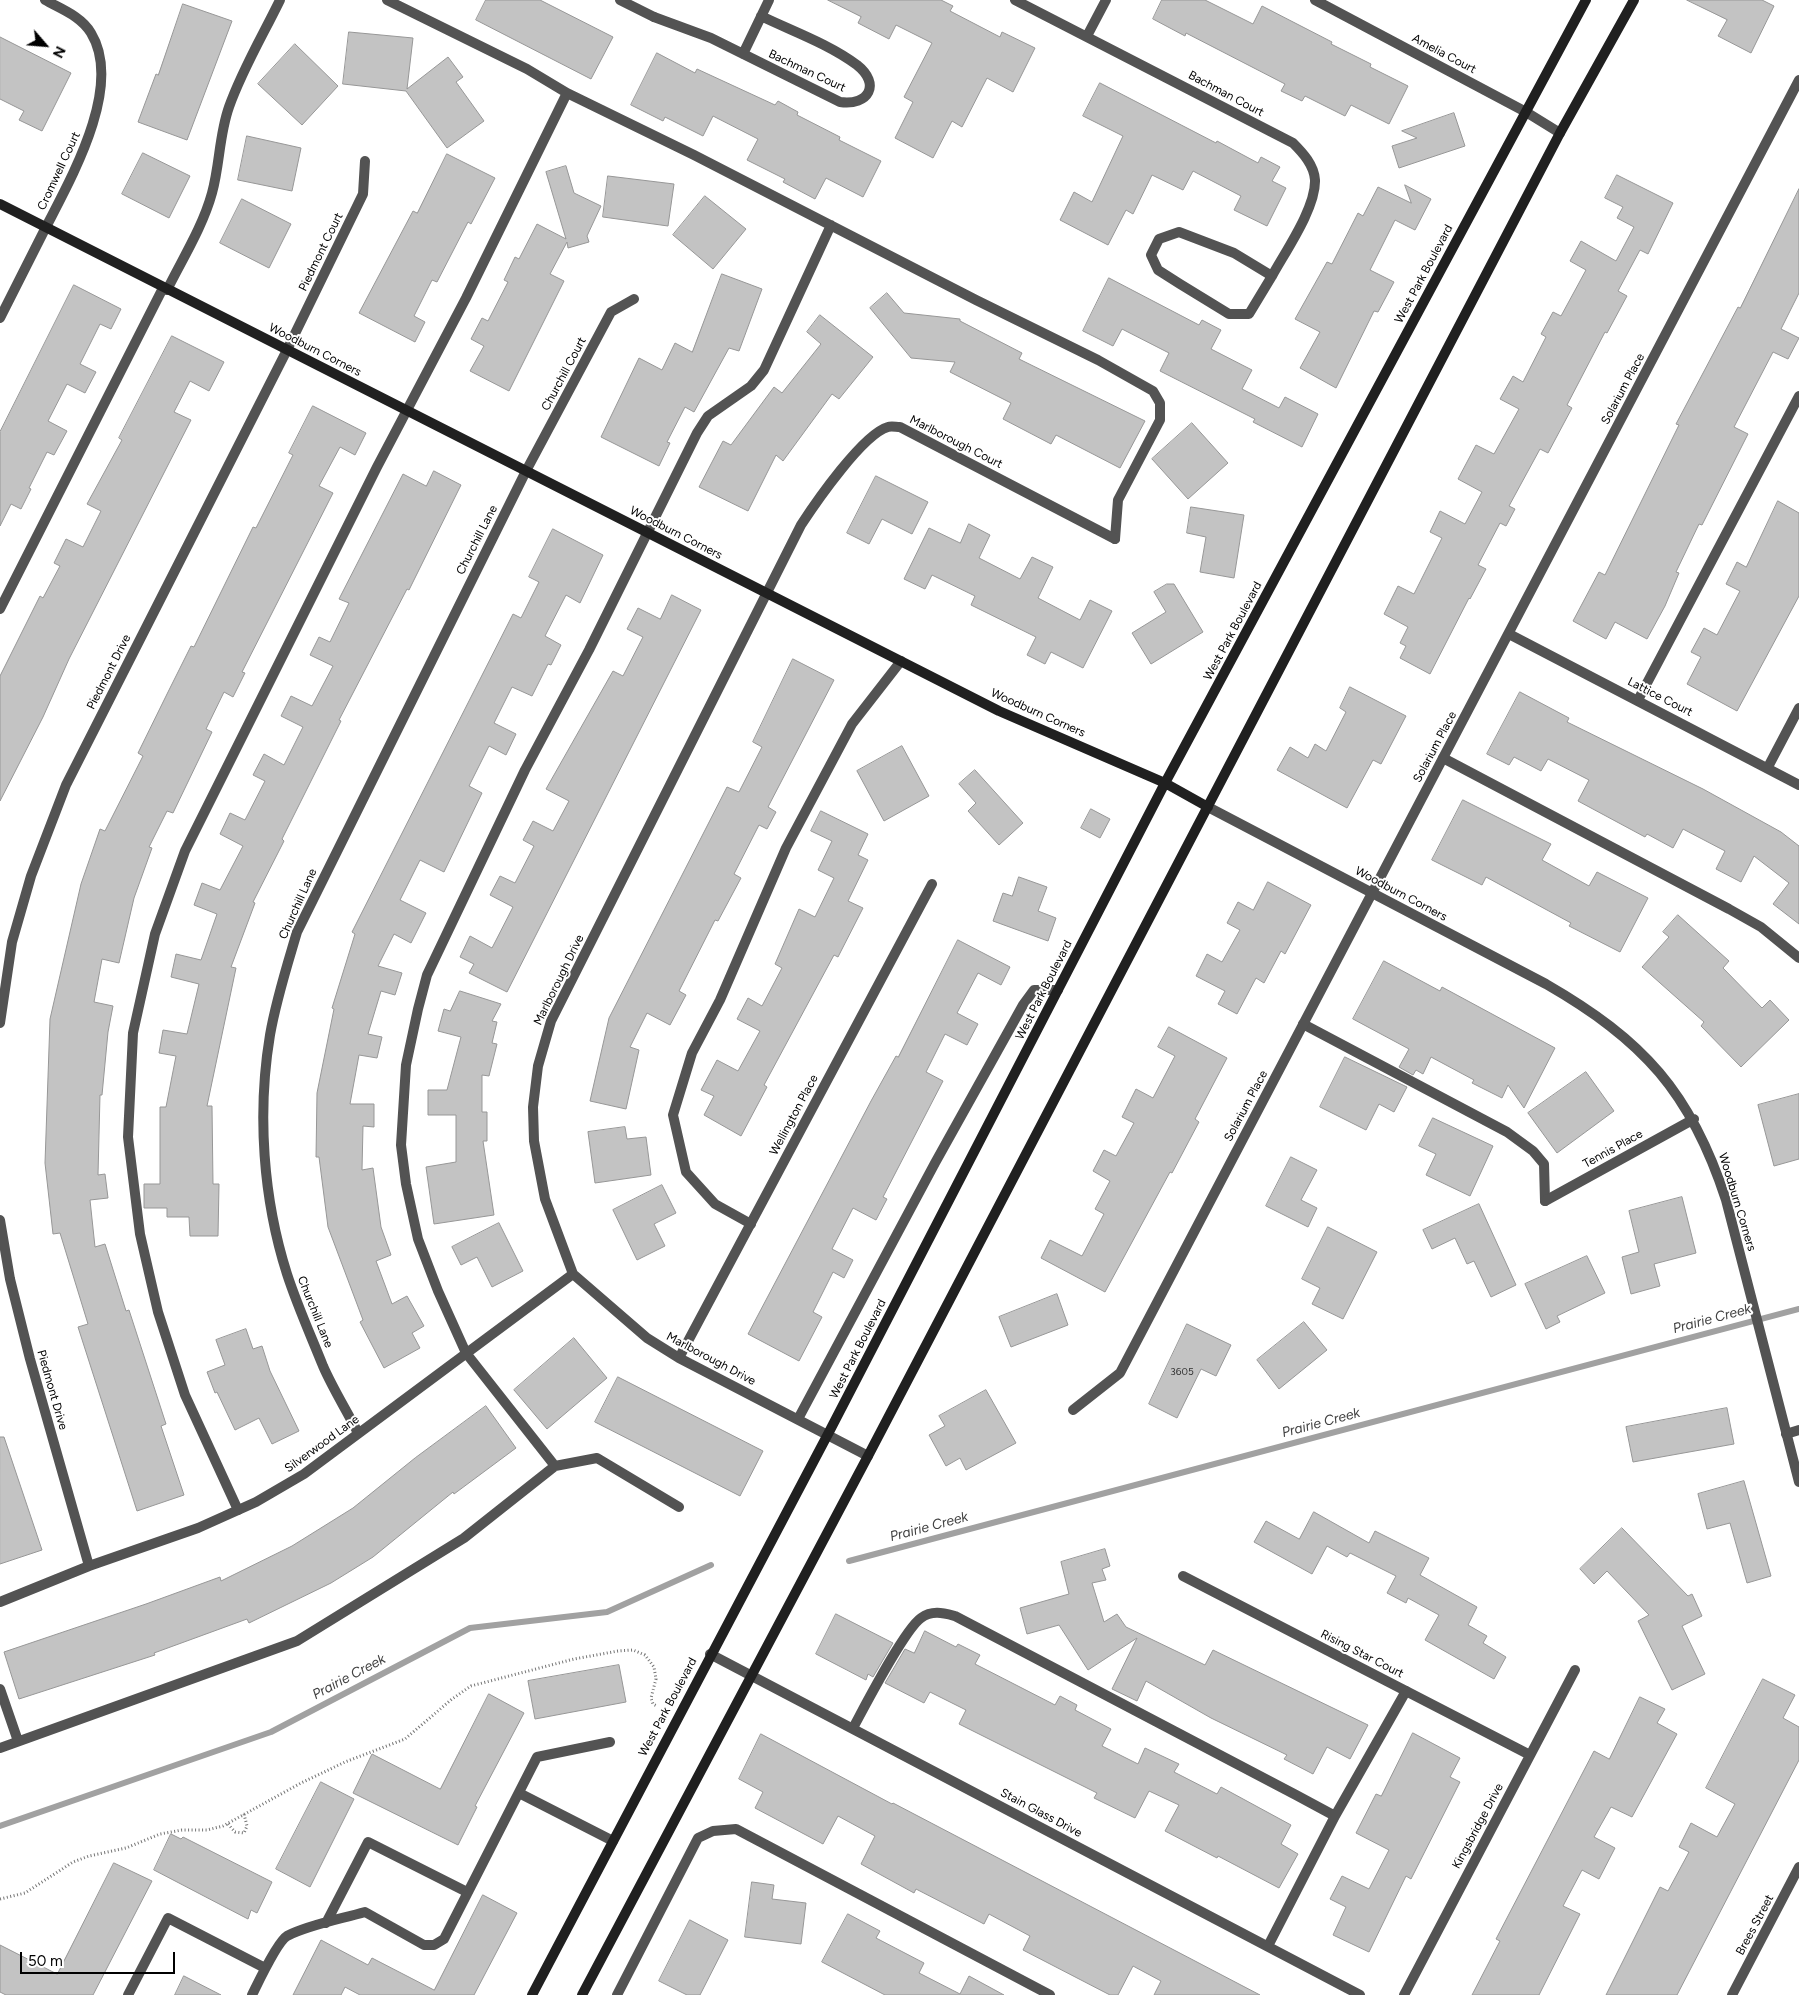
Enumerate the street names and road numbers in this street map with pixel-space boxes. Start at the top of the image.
street label: Amelia Court [1410,31,1478,77]
street label: Bachman Court [766,47,848,95]
street label: Bachman Court [1186,68,1266,120]
street label: Cromwell Court [35,130,83,212]
street label: Piedmont Court [296,210,346,294]
street label: West Park Boulevard [1392,222,1456,326]
street label: Woodburn Corners [266,320,364,380]
street label: Churchill Court [539,335,589,413]
street label: Solarium Place [1598,351,1648,427]
street label: Marlborough Court [907,412,1005,472]
street label: Churchill Lane [453,503,501,577]
street label: Woodburn Corners [627,503,725,563]
street label: West Park Boulevard [1201,579,1265,683]
street label: Piedmont Drive [84,632,134,712]
street label: Lattice Court [1625,674,1695,720]
street label: Woodburn Corners [988,686,1088,740]
street label: Solarium Place [1410,709,1460,785]
street label: Woodburn Corners [1353,864,1449,924]
street label: Churchill Lane [276,866,320,942]
street label: Marlborough Drive [531,932,587,1028]
street label: West Park Boulevard [1013,938,1075,1042]
street label: Solarium Place [1221,1068,1271,1144]
street label: Wellington Place [767,1072,821,1158]
street label: Tennis Place [1581,1127,1645,1171]
street label: Woodburn Corners [1715,1151,1759,1253]
street label: Churchill Lane [294,1274,336,1350]
street label: West Park Boulevard [827,1297,889,1401]
street label: Marlborough Drive [664,1329,758,1389]
street label: Piedmont Drive [34,1348,70,1432]
street label: Silverwood Lane [282,1412,362,1476]
street label: Rising Star Court [1318,1627,1406,1681]
street label: West Park Boulevard [636,1655,700,1759]
street label: Kingsbridge Drive [1449,1781,1507,1871]
street label: Stain Glass Drive [998,1785,1084,1841]
street label: Brees Street [1733,1892,1777,1958]

